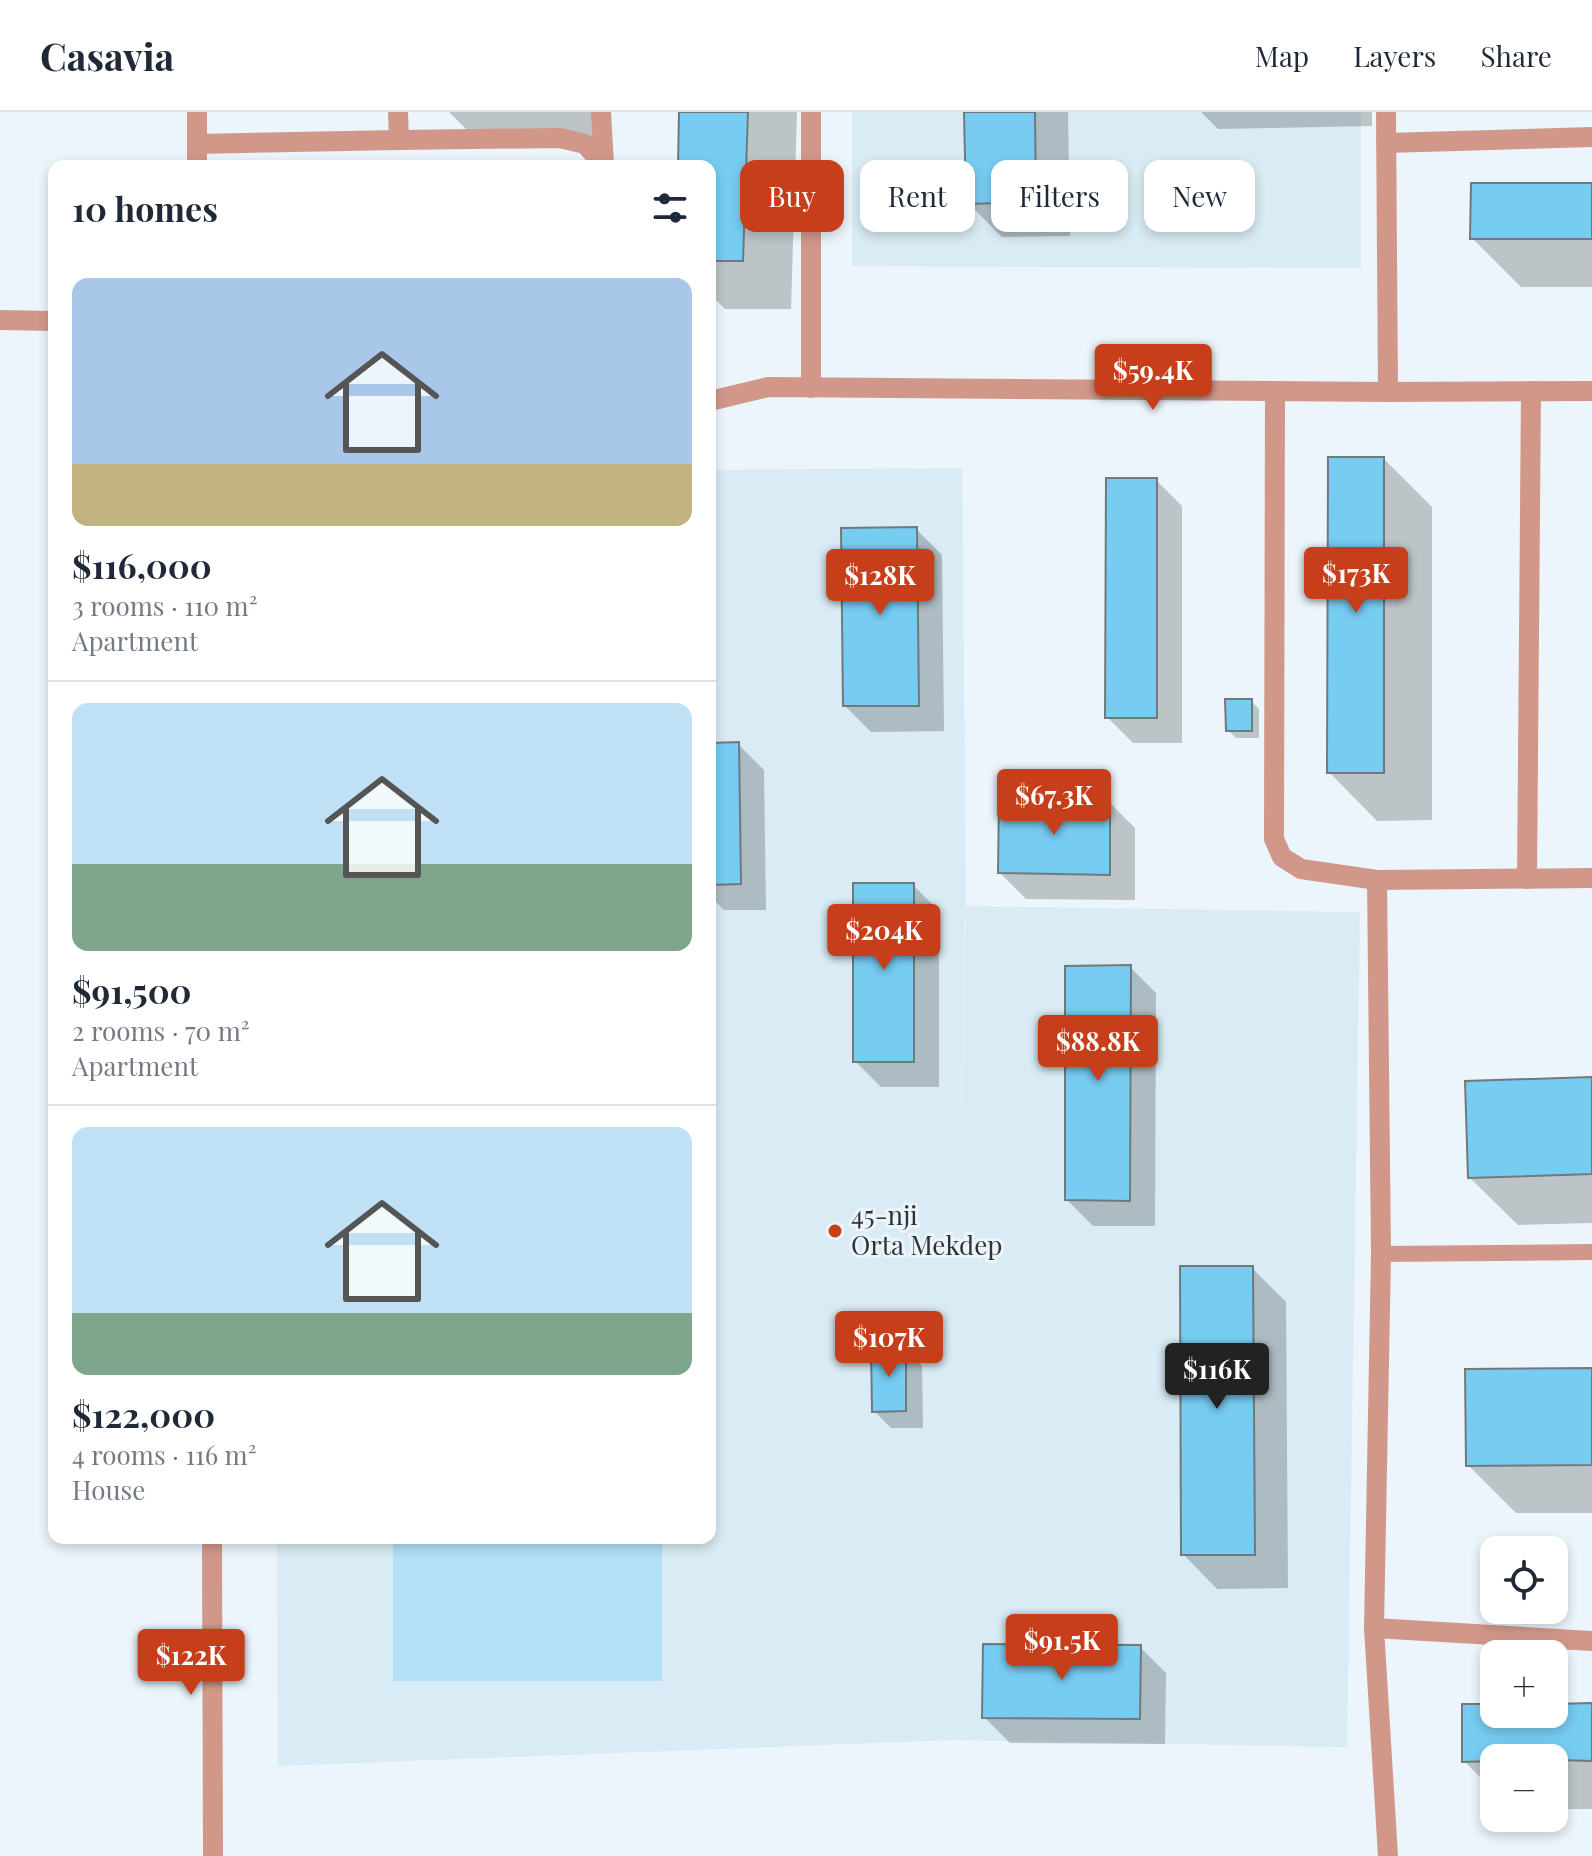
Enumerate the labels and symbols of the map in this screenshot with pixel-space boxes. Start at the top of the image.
pin: $59.4K [1088,344,1218,412]
pin: $173K [1300,547,1412,615]
pin: $128K [824,549,936,617]
pin: $67.3K [989,769,1119,837]
pin: $204K [828,904,940,972]
pin: $88.8K [1033,1015,1163,1083]
place label: 45-nji Orta Mekdep [851,1197,1002,1262]
marker: 45-nji Orta Mekdep [826,1222,844,1240]
pin: $107K [833,1311,945,1379]
pin: $116K [1161,1343,1273,1411]
pin: $91.5K [997,1614,1127,1682]
pin: $122K [135,1629,247,1697]

